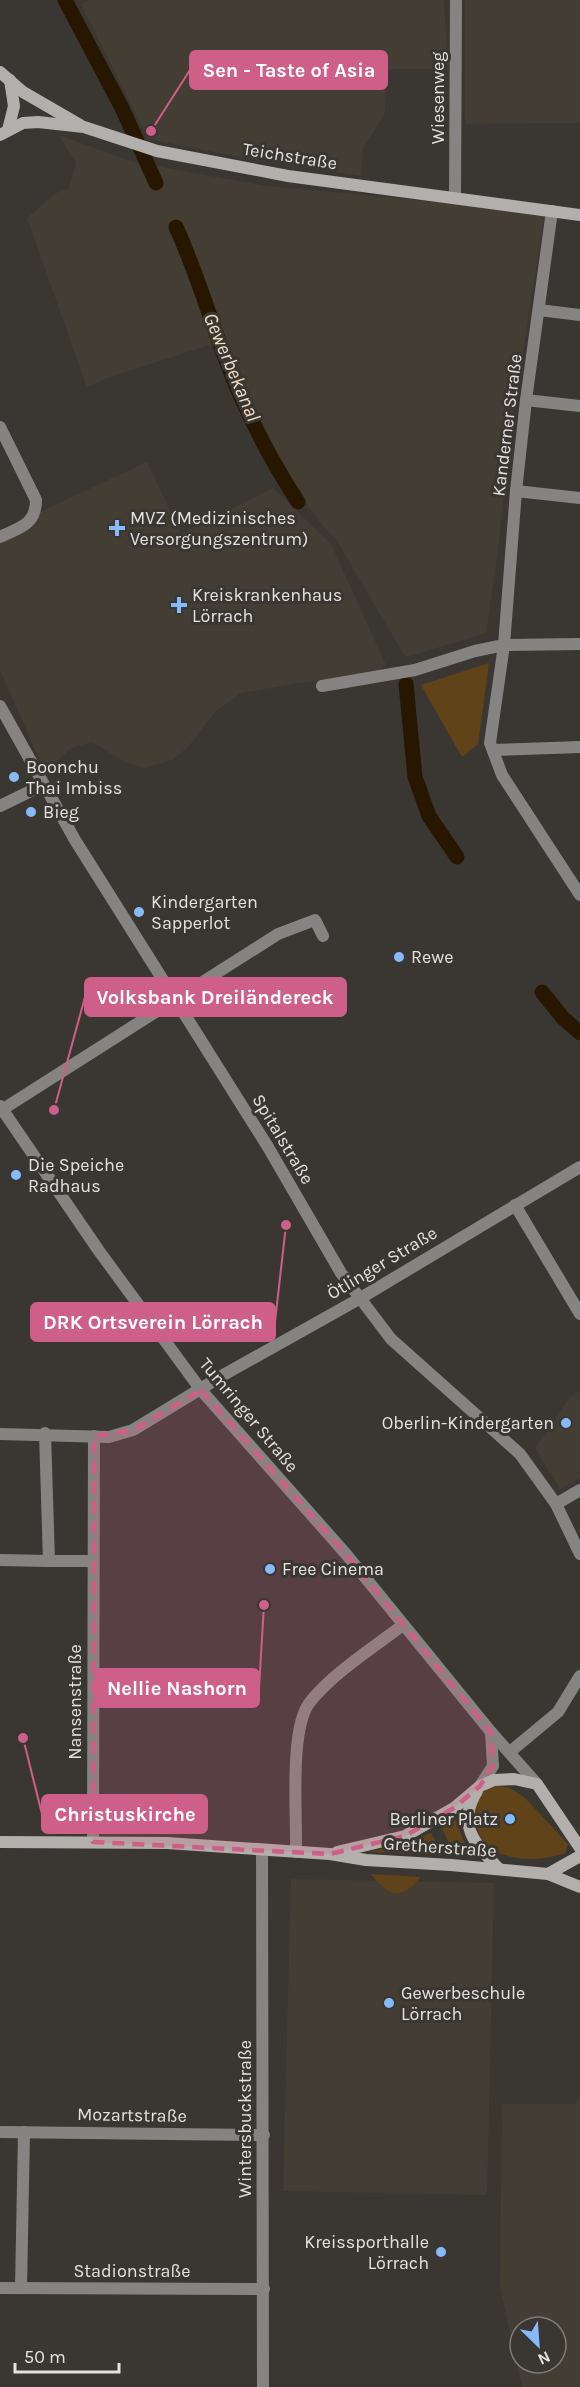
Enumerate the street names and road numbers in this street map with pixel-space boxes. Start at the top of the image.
street label: Wiesenweg [427,52,449,144]
street label: Teichstraße [241,138,339,174]
street label: Kanderner Straße [487,353,527,497]
street label: Spitalstraße [247,1090,319,1188]
street label: Ötlinger Straße [323,1222,441,1304]
street label: Tumringer Straße [195,1353,303,1477]
street label: Nansenstraße [64,1644,86,1760]
street label: Gretherstraße [383,1832,497,1862]
street label: Wintersbuckstraße [234,2040,256,2198]
street label: Mozartstraße [77,2103,187,2127]
street label: Stadionstraße [73,2260,191,2282]

